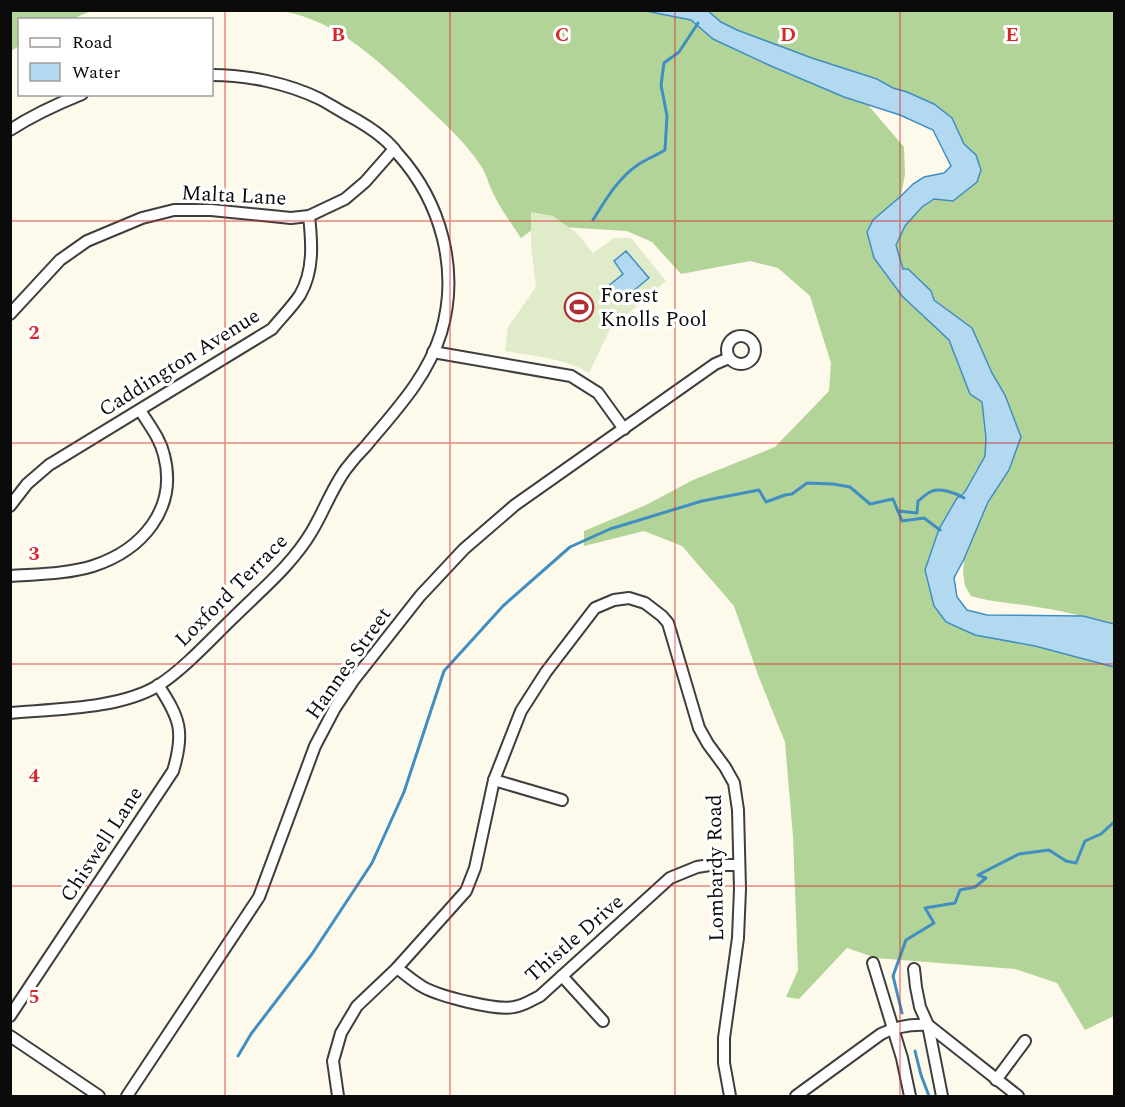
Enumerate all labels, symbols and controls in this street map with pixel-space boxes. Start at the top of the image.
legend [18,18,213,96]
text: B [331,20,345,50]
text: C [555,20,569,50]
text: D [780,20,796,50]
text: E [1005,20,1019,50]
text: Road [72,29,113,56]
text: Water [72,59,120,86]
street label: Malta Lane [181,177,287,215]
place label: Forest Knolls Pool [600,280,707,336]
sports icon: Forest Knolls Pool [563,291,595,323]
street label: Caddington Avenue [93,300,266,425]
text: 2 [28,318,40,348]
street label: Loxford Terrace [168,527,296,655]
text: 3 [28,539,40,569]
street label: Hannes Street [298,601,400,727]
text: 4 [28,761,40,791]
street label: Chiswell Lane [52,780,151,909]
street label: Lombardy Road [699,794,733,942]
street label: Thistle Drive [518,887,631,991]
text: 5 [28,982,40,1012]

